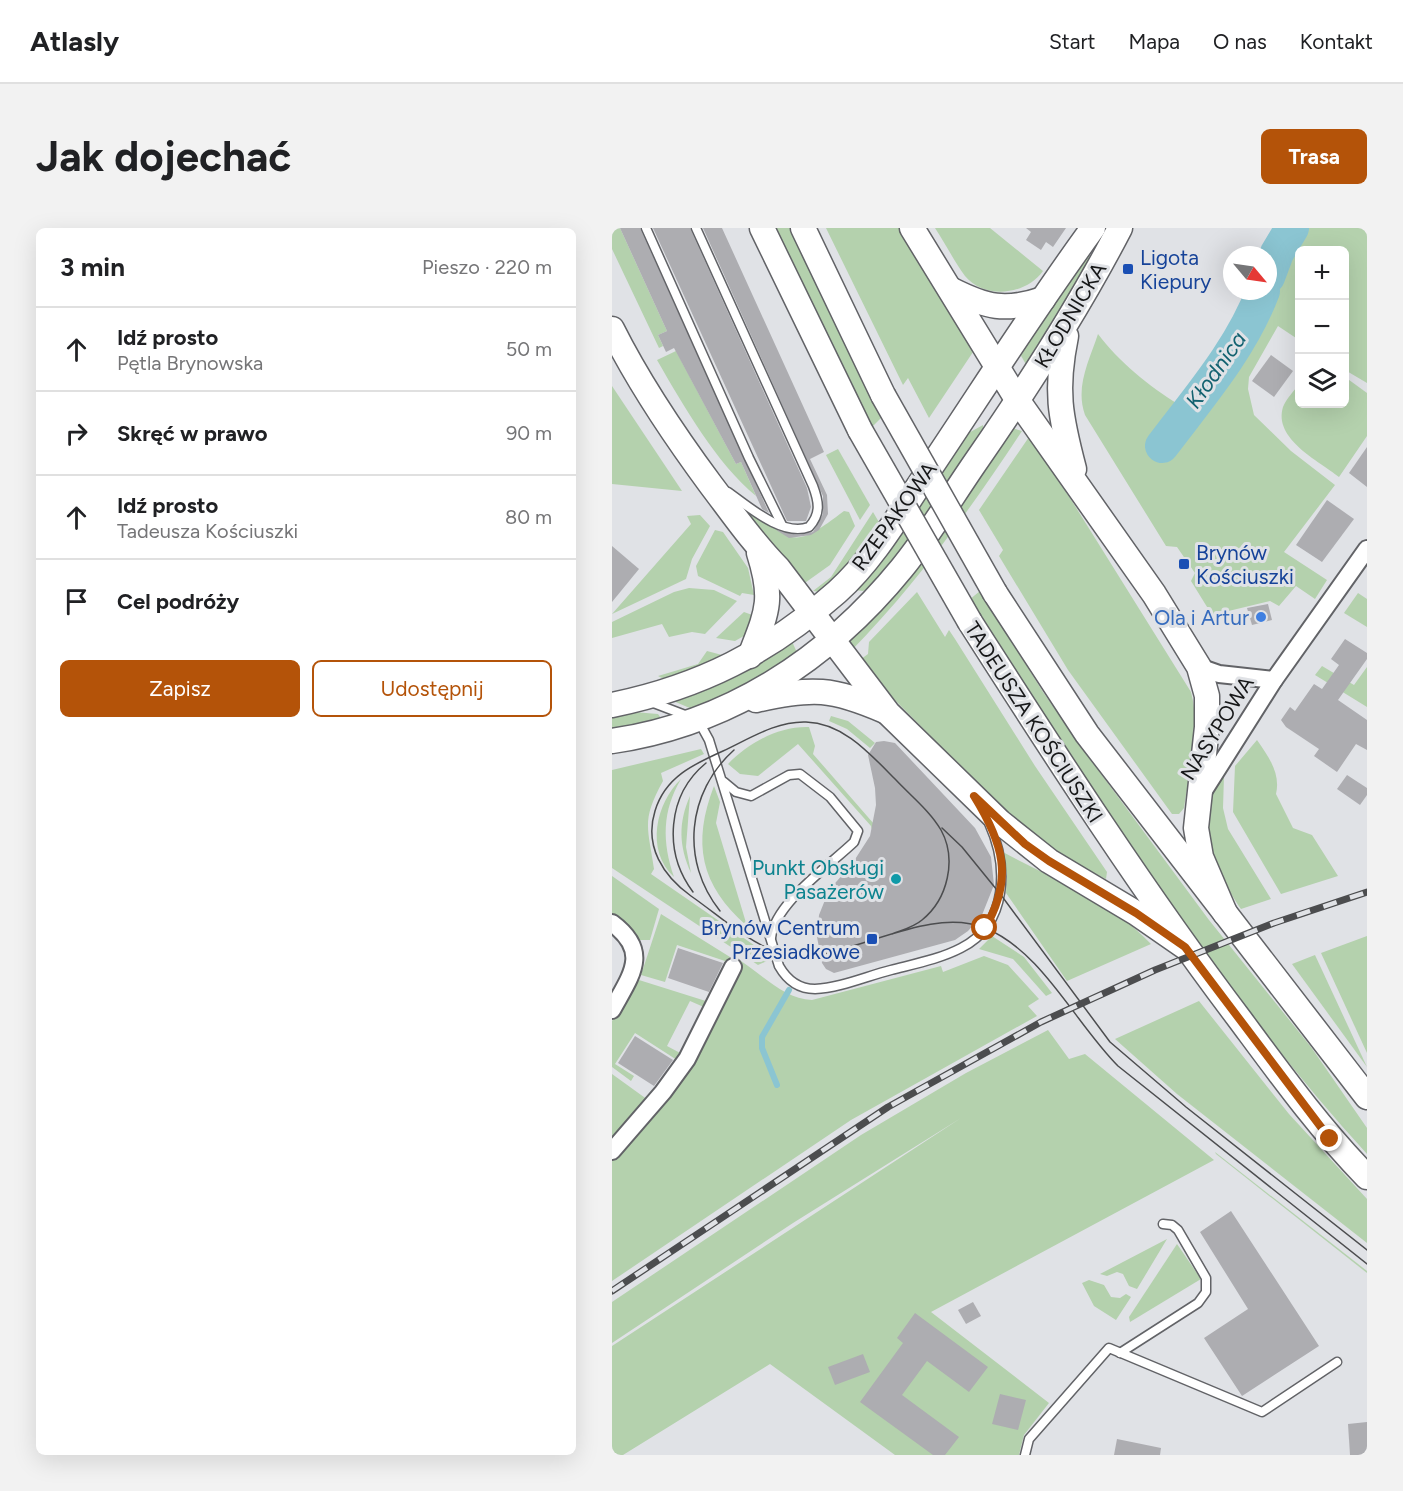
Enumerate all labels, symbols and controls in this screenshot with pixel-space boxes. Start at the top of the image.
text: Atlasly [30,24,119,58]
text: Start [1049,29,1095,54]
text: Mapa [1128,29,1180,54]
text: O nas [1213,29,1267,54]
text: Kontakt [1300,29,1373,54]
button: Trasa [1261,129,1367,184]
text: Jak dojechać [36,131,291,182]
place label: Ligota Kiepury [1140,245,1211,294]
north arrow [1223,246,1277,300]
map controls [1295,246,1349,408]
button: + [1295,246,1349,300]
text: 3 min [60,251,125,283]
text: Pieszo · 220 m [422,255,552,279]
street label: KŁODNICKA [1029,258,1111,372]
marker: Ligota Kiepury [1121,262,1135,276]
button: − [1295,300,1349,354]
text: Idź prosto [117,324,218,351]
water label: Kłodnica [1180,326,1252,414]
icon: ahead [60,333,93,366]
text: 50 m [506,337,552,361]
text: Pętla Brynowska [117,351,263,375]
button: layers [1295,354,1349,408]
icon: right [60,417,93,450]
text: Skręć w prawo [117,420,267,447]
text: 90 m [506,421,552,445]
street label: RZEPAKOWA [846,457,942,575]
text: Idź prosto [117,492,218,519]
icon: ahead [60,501,93,534]
text: 80 m [505,505,552,529]
text: Tadeusza Kościuszki [117,519,298,543]
place label: Brynów Kościuszki [1196,540,1294,589]
marker: Brynów Kościuszki [1177,557,1191,571]
icon: arrive [60,585,93,618]
text: Cel podróży [117,588,239,615]
place label: Ola i Artur [1154,605,1249,630]
marker: Ola i Artur [1254,610,1268,624]
street label: TADEUSZA KOŚCIUSZKI [960,617,1108,827]
button: Zapisz [60,660,300,717]
button: Udostępnij [312,660,552,717]
street label: NASYPOWA [1175,671,1259,785]
place label: Punkt Obsługi Pasażerów [752,855,885,904]
marker: Punkt Obsługi Pasażerów [889,872,903,886]
route start [971,914,997,940]
place label: Brynów Centrum Przesiadkowe [701,915,860,964]
marker: Brynów Centrum Przesiadkowe [865,932,879,946]
route end [1316,1125,1342,1151]

